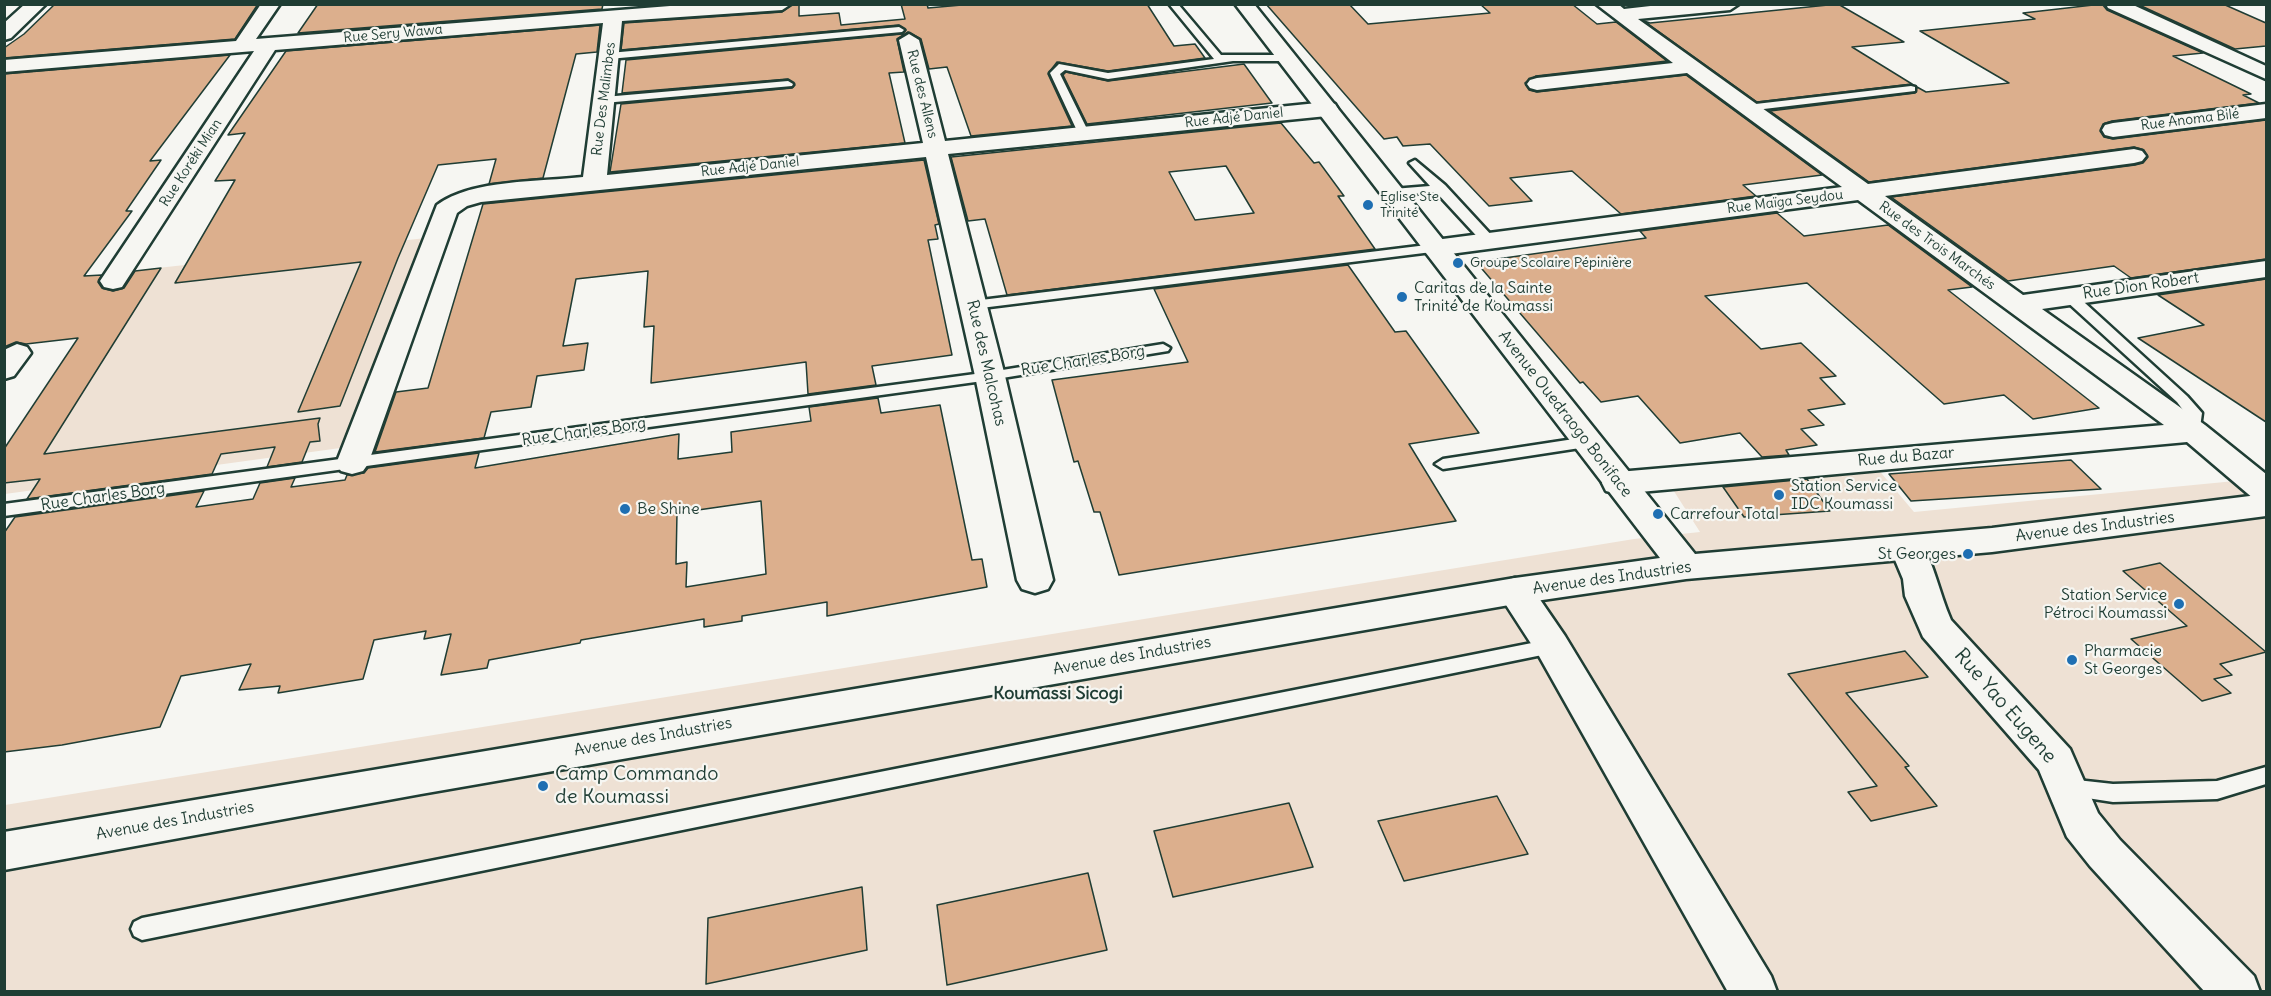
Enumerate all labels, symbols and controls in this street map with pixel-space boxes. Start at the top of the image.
street label: Rue Sery Wawa [343,21,443,47]
street label: Rue Des Malimbes [589,41,619,157]
street label: Rue des Allens [903,48,941,140]
street label: Rue Adjé Daniel [1184,104,1284,132]
street label: Rue Anoma Bilé [2140,106,2240,134]
street label: Rue Koréki Mian [156,116,226,210]
street label: Rue Adjé Daniel [700,153,800,181]
street label: Rue Maïga Seydou [1726,187,1844,217]
place label: Eglise Ste Trinité [1380,189,1439,222]
marker: Eglise Ste Trinité [1361,198,1375,212]
street label: Rue des Trois Marchés [1875,198,1999,294]
place label: Groupe Scolaire Pépinière [1470,255,1632,271]
marker: Groupe Scolaire Pépinière [1451,256,1465,270]
street label: Rue Dion Robert [2082,268,2200,304]
place label: Caritas de la Sainte Trinité de Koumassi [1414,278,1553,316]
marker: Caritas de la Sainte Trinité de Koumassi [1395,290,1409,304]
street label: Rue des Malcohas [962,298,1010,428]
street label: Avenue Ouedraogo Boniface [1494,327,1636,501]
street label: Rue Charles Borg [1020,342,1146,380]
street label: Rue Charles Borg [521,414,647,450]
street label: Rue du Bazar [1857,443,1955,471]
place label: Station Service IDC Koumassi [1791,476,1897,514]
street label: Rue Charles Borg [40,479,166,515]
marker: Station Service IDC Koumassi [1772,488,1786,502]
place label: Be Shine [637,499,700,519]
marker: Be Shine [618,502,632,516]
place label: Carrefour Total [1670,504,1779,524]
marker: Carrefour Total [1651,507,1665,521]
street label: Avenue des Industries [2014,508,2176,546]
place label: St Georges [1878,544,1956,564]
marker: St Georges [1961,547,1975,561]
street label: Avenue des Industries [1531,557,1693,599]
place label: Station Service Pétroci Koumassi [2044,585,2167,623]
marker: Station Service Pétroci Koumassi [2172,597,2186,611]
street label: Avenue des Industries [1052,633,1212,679]
place label: Pharmacie St Georges [2084,641,2162,679]
street label: Rue Yao Eugene [1949,644,2061,768]
marker: Pharmacie St Georges [2065,653,2079,667]
district label: Koumassi Sicogi [993,683,1123,705]
street label: Avenue des Industries [573,714,733,760]
place label: Camp Commando de Koumassi [555,762,718,809]
marker: Camp Commando de Koumassi [536,779,550,793]
street label: Avenue des Industries [95,798,255,844]

